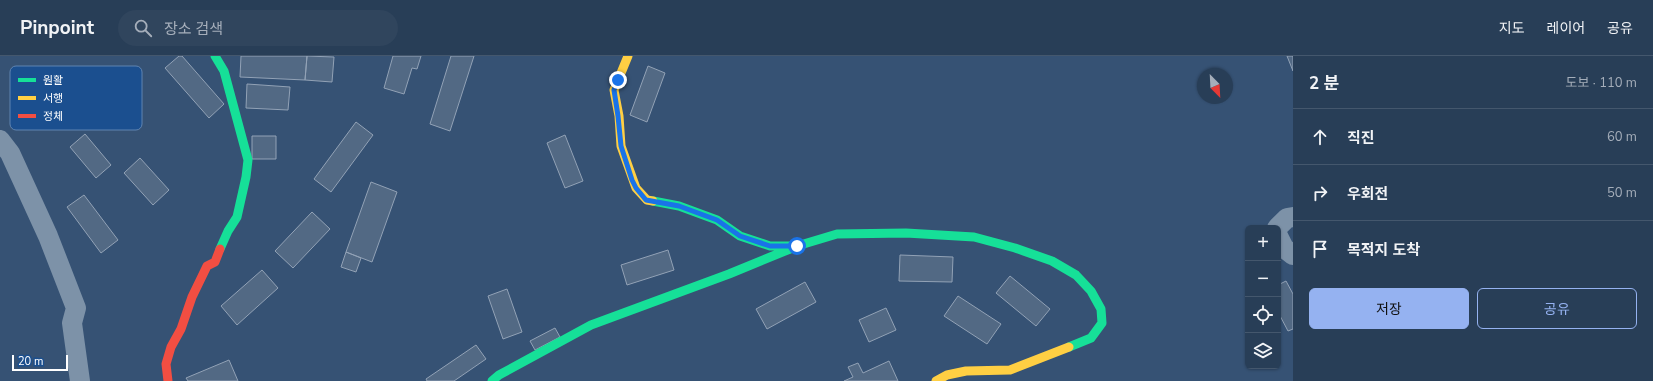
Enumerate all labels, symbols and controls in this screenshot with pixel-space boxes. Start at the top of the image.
search box [118,10,398,46]
text: Pinpoint [20,15,94,41]
icon: search [132,17,154,39]
text: 장소 검색 [164,19,223,39]
text: 지도 [1499,19,1525,38]
text: 레이어 [1547,19,1585,38]
text: 공유 [1607,19,1633,38]
legend [10,66,142,130]
north arrow [1197,68,1233,104]
route end [609,71,627,89]
text: 2 분 [1309,72,1339,95]
text: 원활 [43,73,63,88]
text: 도보 · 110 m [1566,74,1637,92]
text: 서행 [43,91,63,106]
text: 정체 [43,109,63,124]
icon: ahead [1309,126,1331,148]
text: 직진 [1347,128,1375,148]
text: 60 m [1607,128,1637,146]
icon: right [1309,182,1331,204]
text: 우회전 [1347,184,1388,204]
text: 50 m [1607,184,1637,202]
map controls [1245,225,1281,369]
button: + [1245,225,1281,261]
route start [788,237,806,255]
icon: arrive [1309,238,1331,260]
text: 목적지 도착 [1347,240,1420,260]
button: − [1245,261,1281,297]
button: 저장 [1309,288,1469,329]
button: 공유 [1477,288,1637,329]
button: locate [1245,297,1281,333]
button: layers [1245,333,1281,369]
scale bar [12,353,68,372]
text: 20 m [18,354,43,369]

